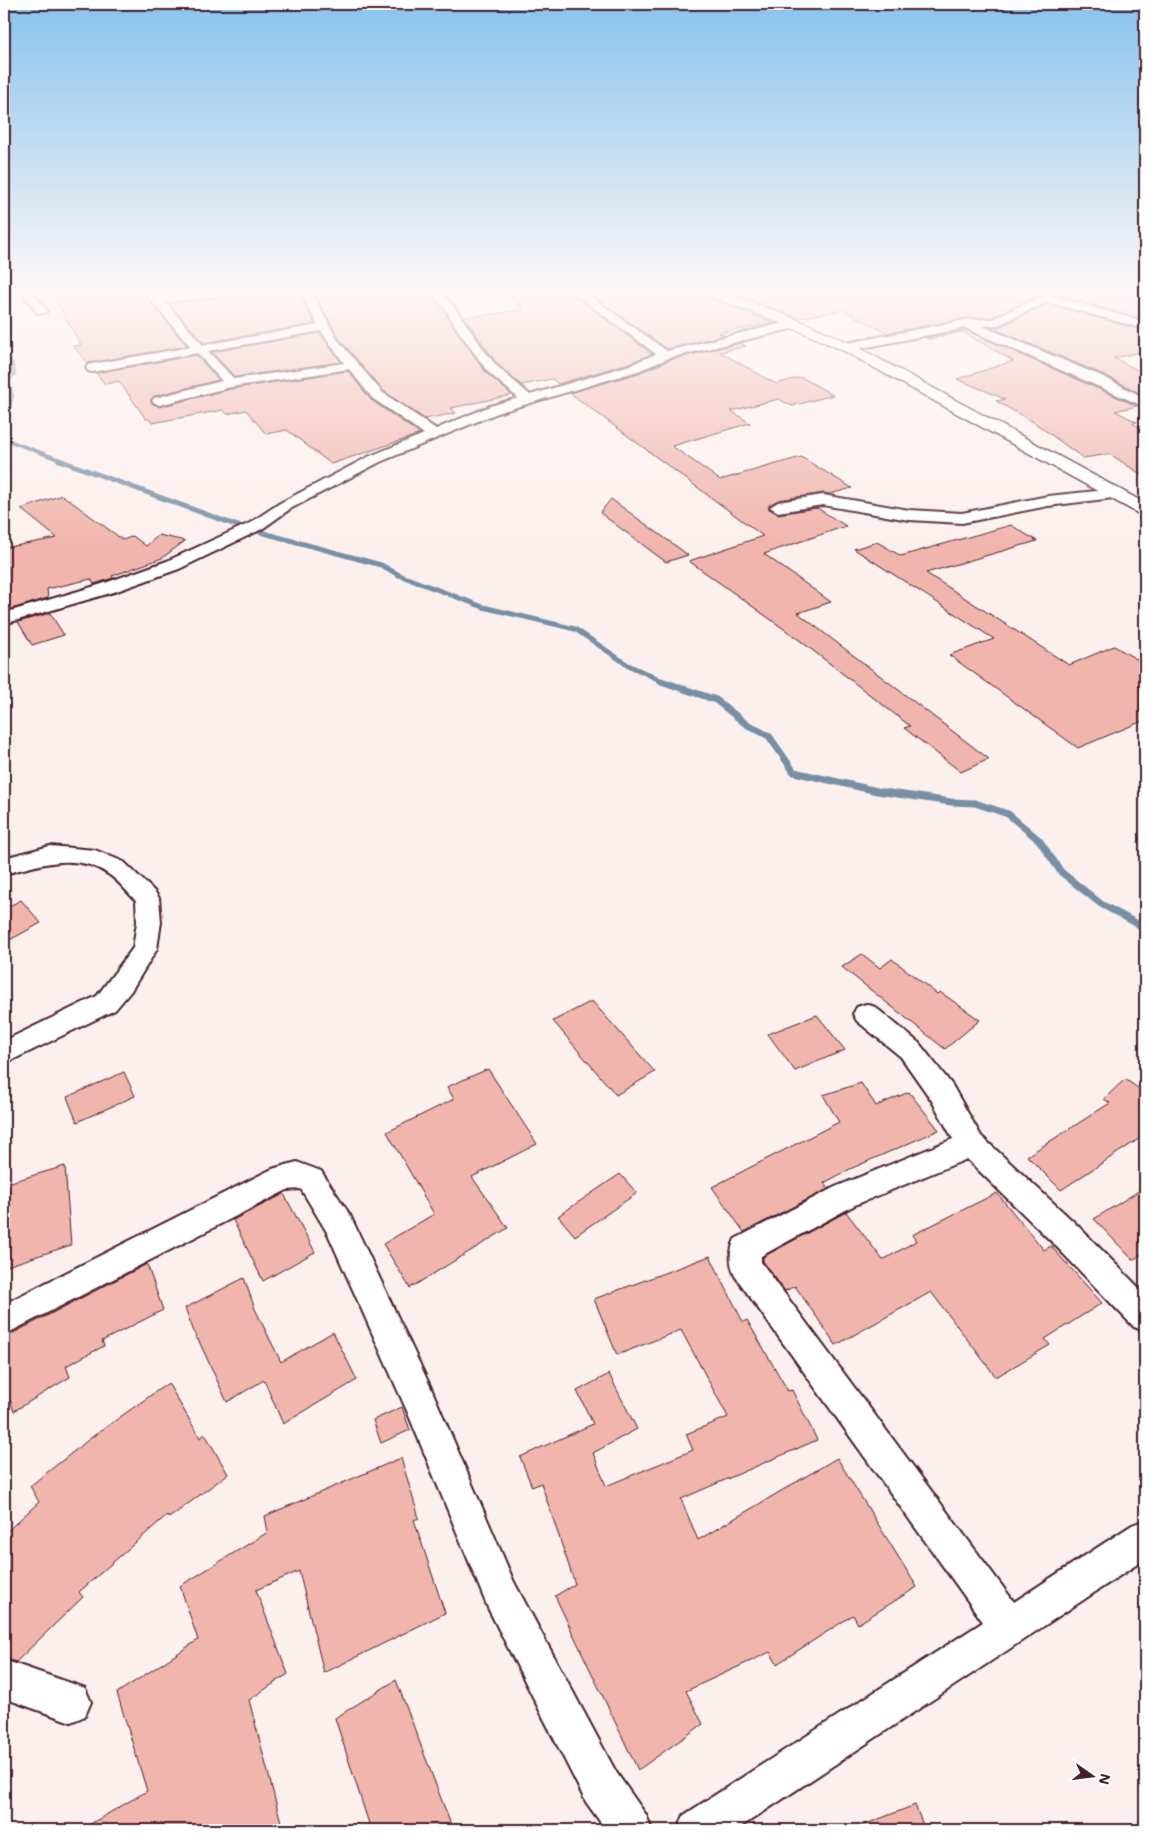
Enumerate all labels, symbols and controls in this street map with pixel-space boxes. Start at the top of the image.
north arrow [1066,1752,1116,1802]
text: N [1095,1772,1116,1787]

